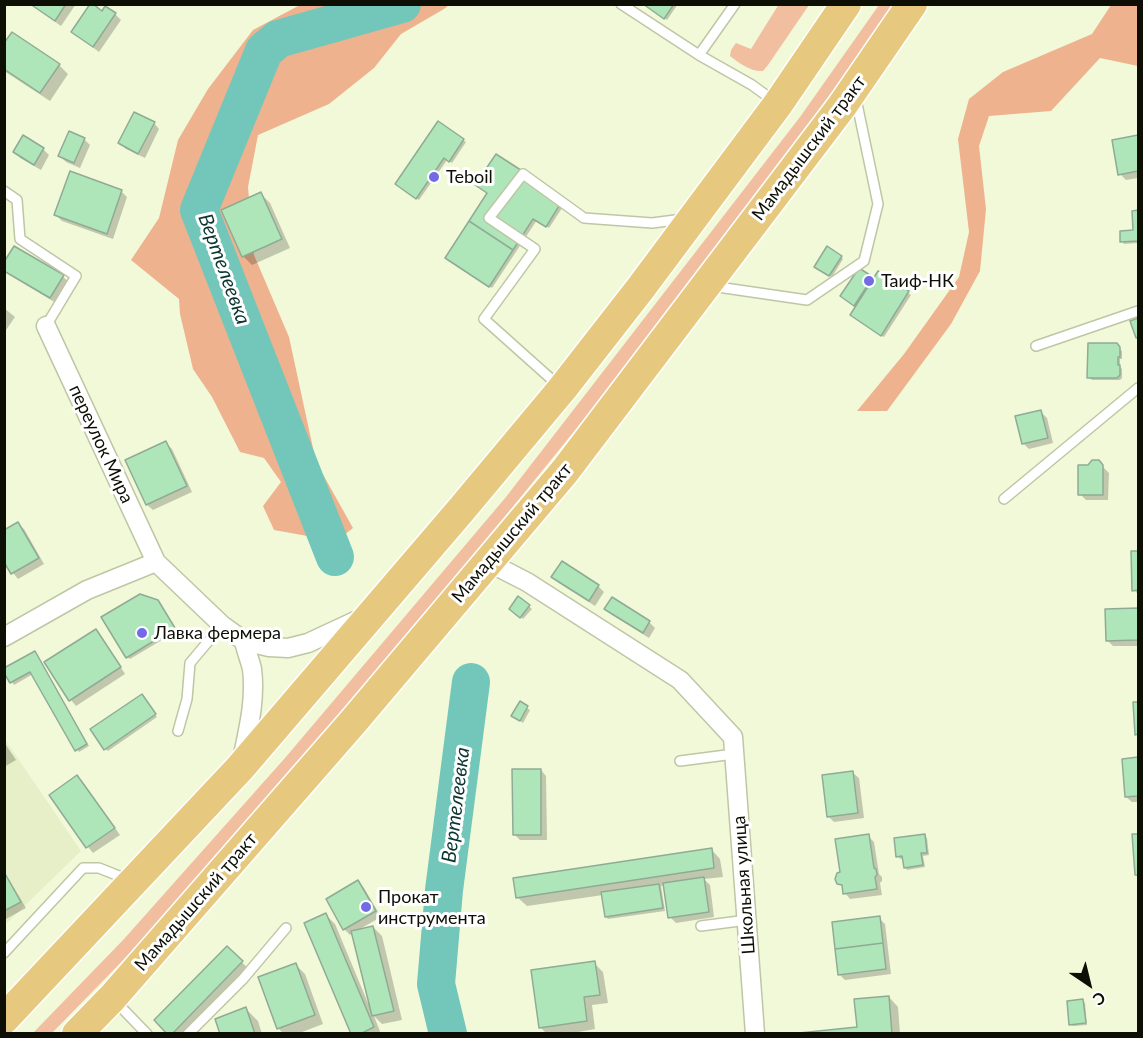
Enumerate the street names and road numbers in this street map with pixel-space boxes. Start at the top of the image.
street label: Мамадышский тракт [747,71,871,225]
street label: переулок Мира [64,381,138,507]
street label: Мамадышский тракт [447,459,577,607]
street label: Школьная улица [728,815,760,955]
street label: Мамадышский тракт [130,829,262,975]

